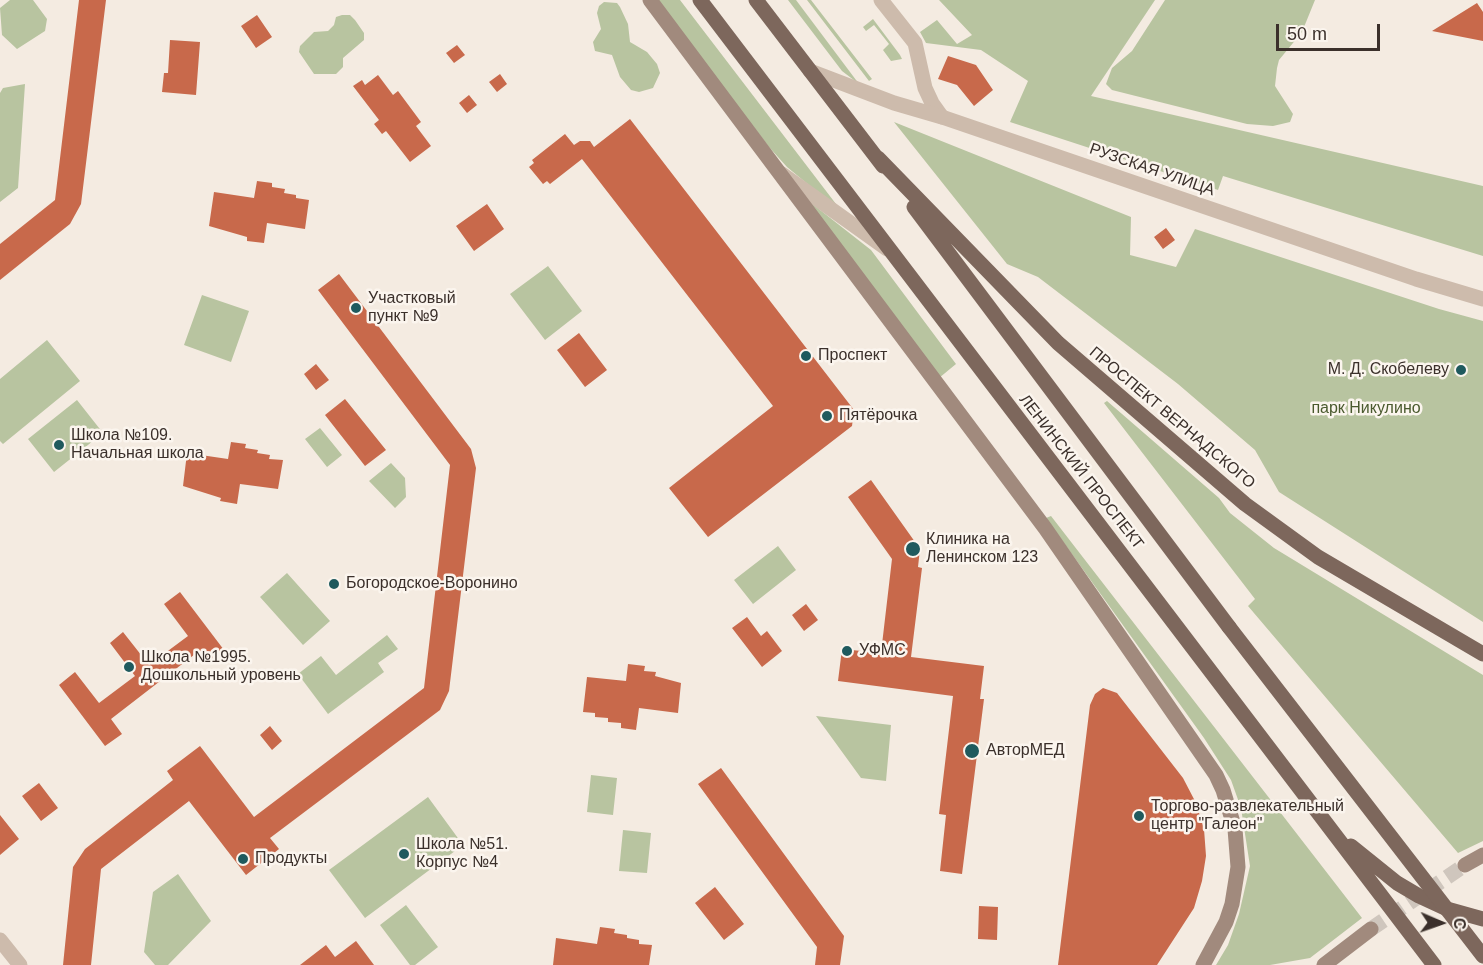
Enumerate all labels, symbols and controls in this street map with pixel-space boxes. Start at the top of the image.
scale bar [1279,12,1382,50]
text: 50 m [1287,24,1327,44]
street label: РУЗСКАЯ УЛИЦА [1087,140,1217,200]
place label: Участковый пункт №9 [368,289,456,327]
marker: Участковый пункт №9 [349,301,363,315]
street label: ПРОСПЕКТ ВЕРНАДСКОГО [1085,343,1259,493]
place label: Проспект [818,346,887,366]
marker: Проспект [799,349,813,363]
place label: М. Д. Скобелеву [1328,360,1449,380]
marker: М. Д. Скобелеву [1454,363,1468,377]
street label: ЛЕНИНСКИЙ ПРОСПЕКТ [1015,391,1147,553]
park label: парк Никулино [1311,399,1421,419]
place label: Пятёрочка [839,406,917,426]
marker: Пятёрочка [820,409,834,423]
place label: Школа №109. Начальная школа [71,426,204,464]
marker: Школа №109. Начальная школа [52,438,66,452]
place label: Клиника на Ленинском 123 [926,530,1038,568]
marker: Клиника на Ленинском 123 [904,540,922,558]
place label: Богородское-Воронино [346,574,518,594]
marker: Богородское-Воронино [327,577,341,591]
place label: УФМС [859,641,906,661]
marker: УФМС [840,644,854,658]
place label: Школа №1995. Дошкольный уровень [141,648,301,686]
marker: Школа №1995. Дошкольный уровень [122,660,136,674]
place label: АвторМЕД [986,741,1065,761]
marker: АвторМЕД [963,742,981,760]
place label: Торгово-развлекательный центр "Галеон" [1151,797,1344,835]
marker: Торгово-развлекательный центр "Галеон" [1132,809,1146,823]
place label: Школа №51. Корпус №4 [416,835,508,873]
marker: Школа №51. Корпус №4 [397,847,411,861]
place label: Продукты [255,849,327,869]
marker: Продукты [236,852,250,866]
north arrow [1411,893,1471,953]
text: С [1451,918,1468,930]

